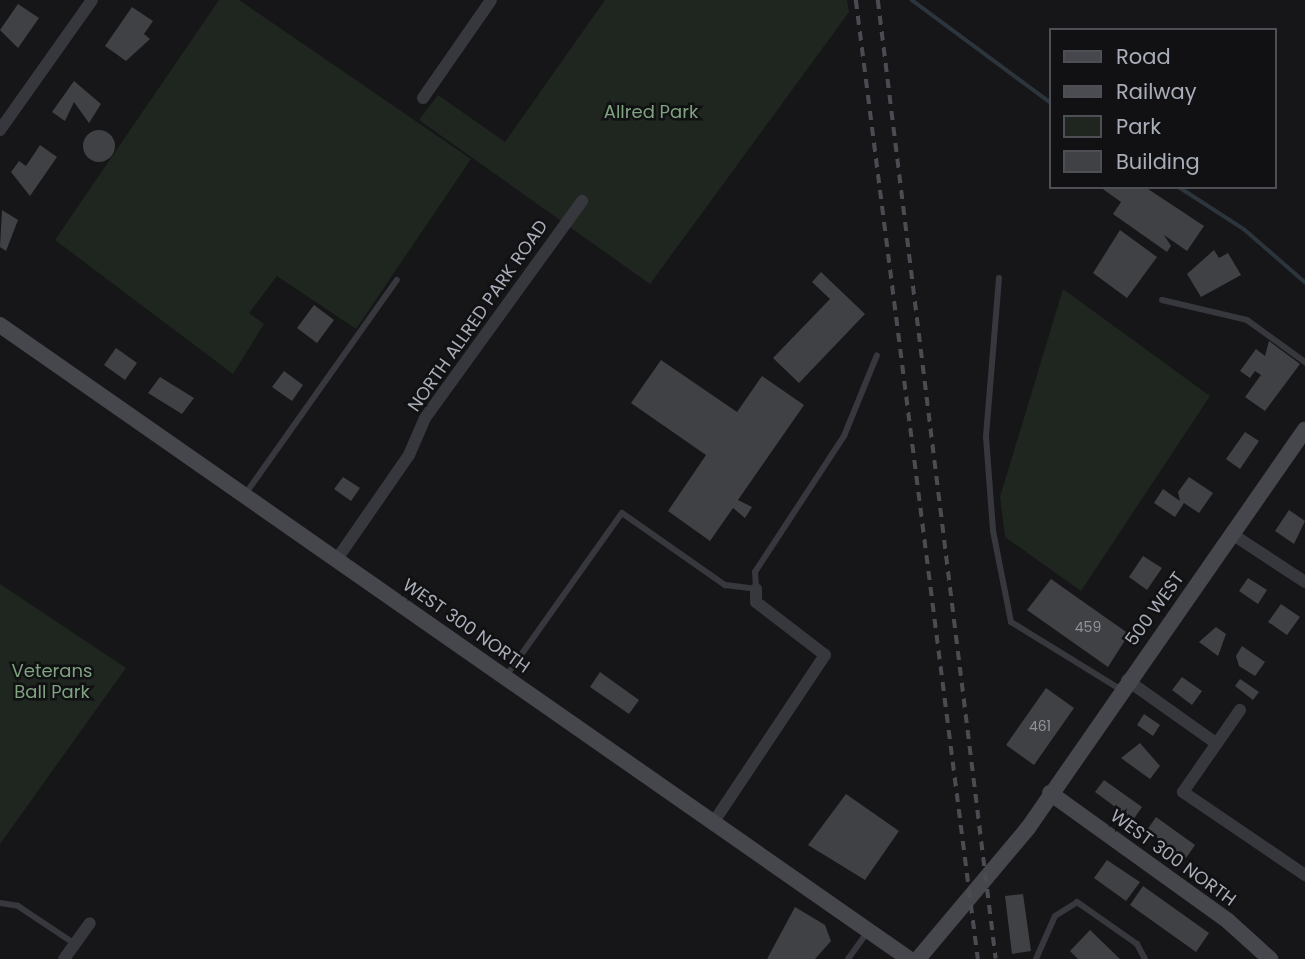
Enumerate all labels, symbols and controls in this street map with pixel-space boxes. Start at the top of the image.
legend [1050,28,1277,189]
text: Road [1116,42,1171,71]
text: Railway [1116,77,1197,106]
park label: Allred Park [604,101,698,123]
text: Park [1116,112,1161,141]
text: Building [1116,147,1200,176]
street label: NORTH ALLRED PARK ROAD [403,216,553,416]
street label: 500 WEST [1121,568,1189,650]
street label: WEST 300 NORTH [398,574,534,678]
house number: 459 [1075,619,1101,635]
park label: Veterans Ball Park [12,661,92,704]
house number: 461 [1029,718,1051,734]
street label: WEST 300 NORTH [1106,805,1240,911]

